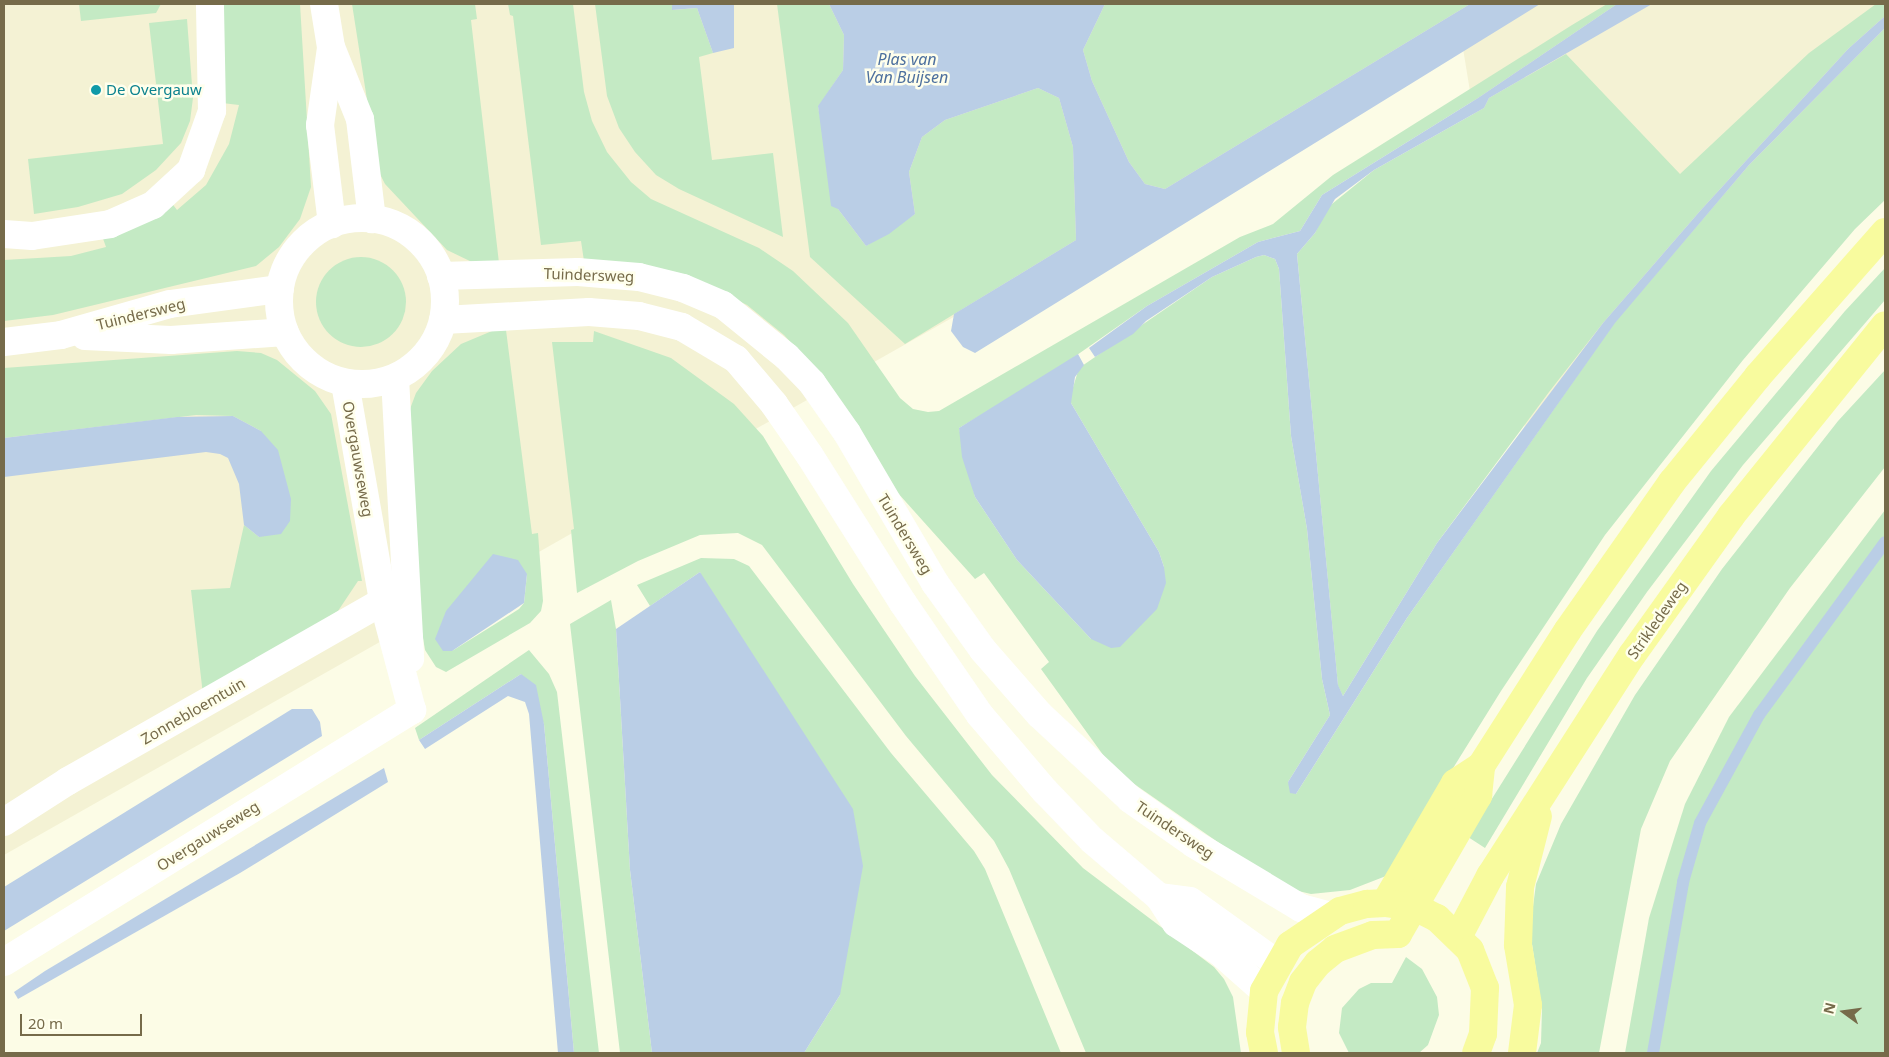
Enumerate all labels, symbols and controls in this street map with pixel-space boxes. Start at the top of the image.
water label: Plas van Van Buijsen [866,49,948,87]
place label: De Overgauw [106,81,202,99]
marker: De Overgauw [90,84,102,96]
street label: Tuindersweg [543,264,635,286]
street label: Tuindersweg [95,294,187,334]
street label: Overgauwseweg [339,400,377,518]
street label: Tuindersweg [874,491,936,577]
street label: Strikledeweg [1624,578,1690,662]
street label: Zonnebloemtuin [138,674,248,748]
street label: Overgauwseweg [153,797,263,875]
street label: Tuindersweg [1132,797,1218,863]
north arrow [1819,987,1869,1037]
text: N [1818,1000,1840,1016]
scale bar [22,1004,145,1036]
text: 20 m [28,1013,63,1033]

